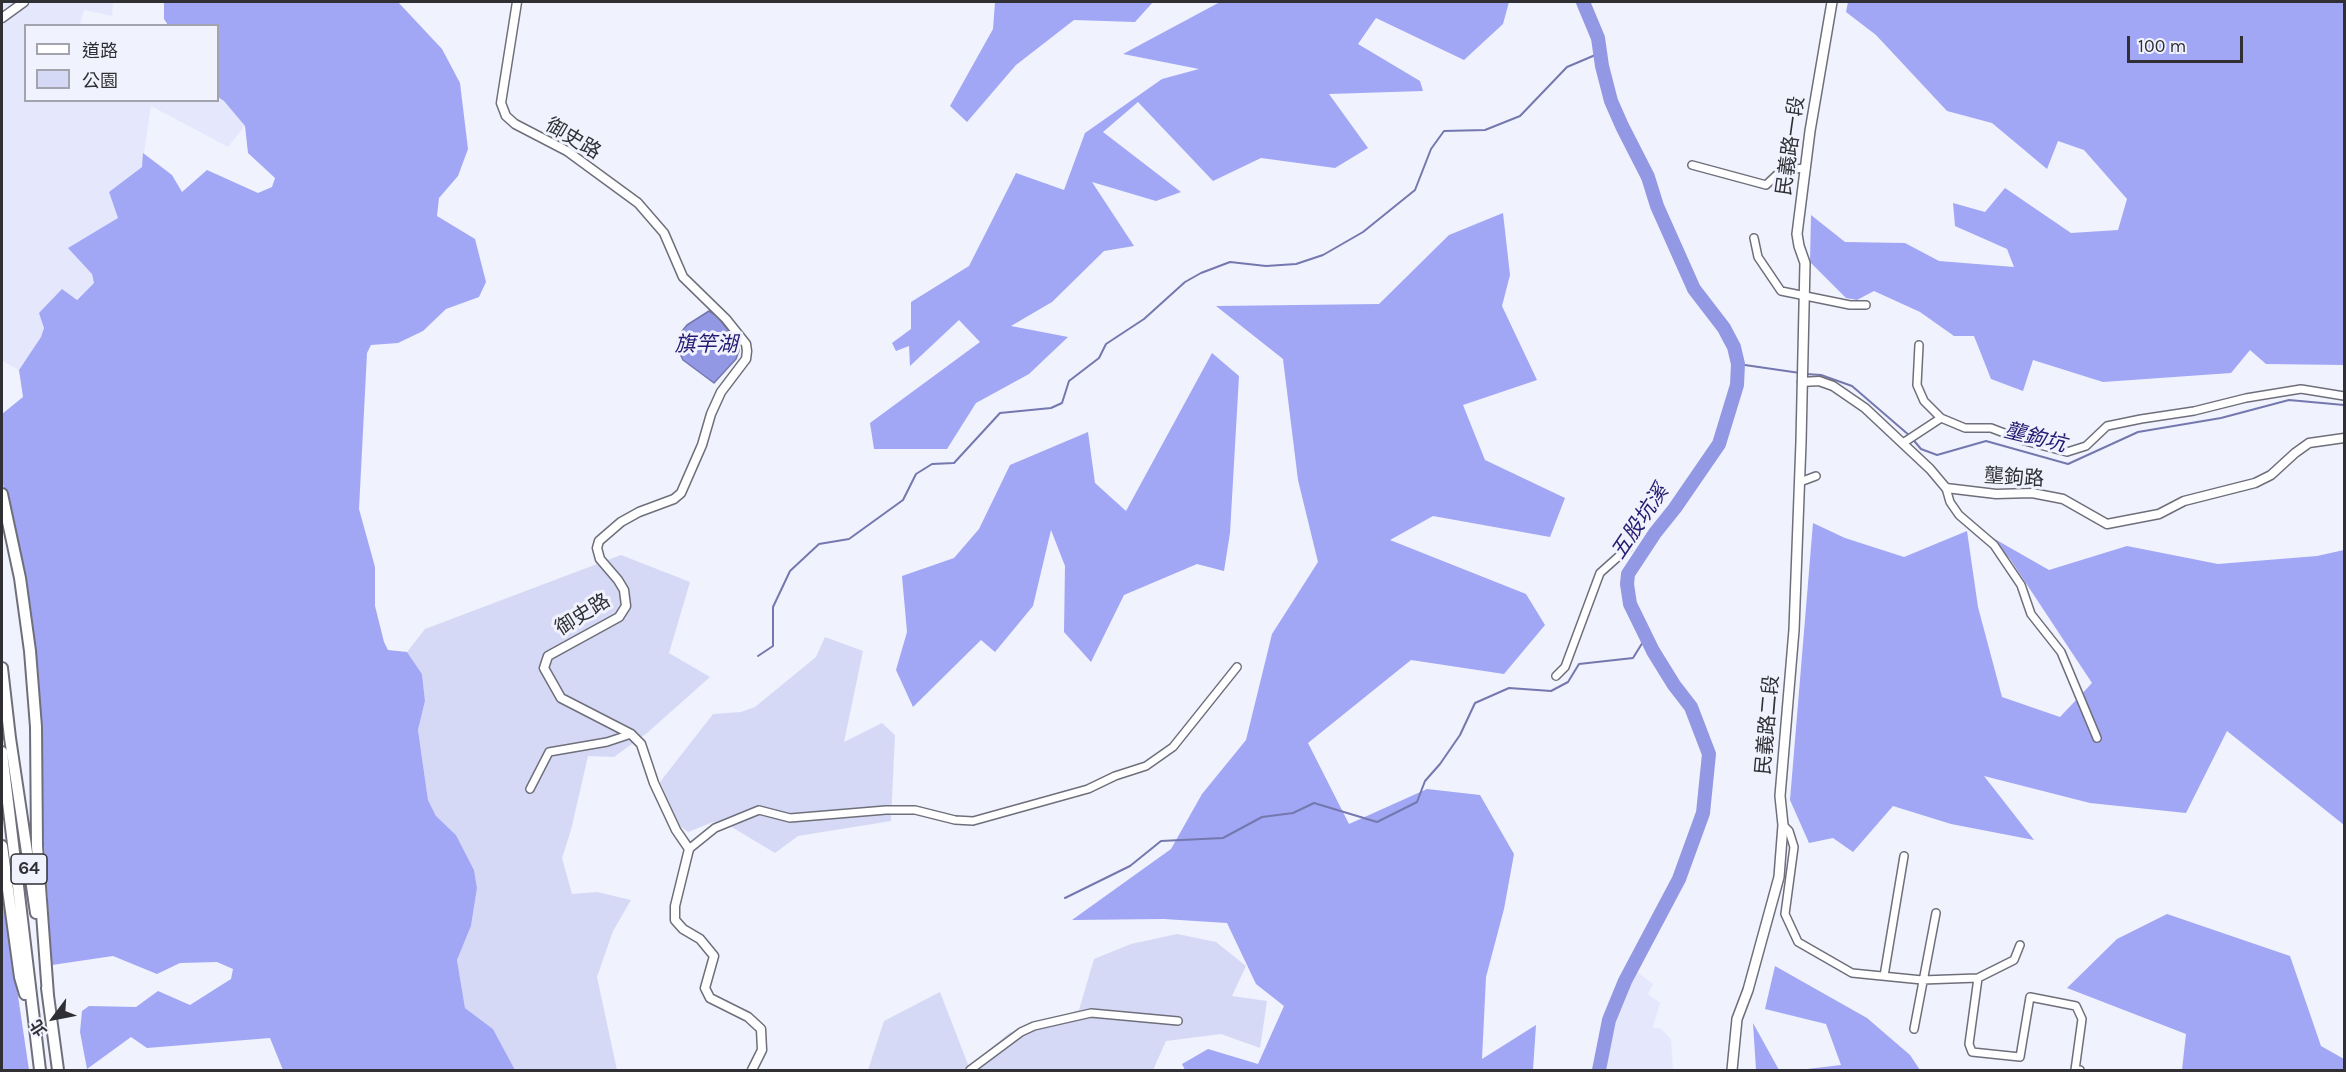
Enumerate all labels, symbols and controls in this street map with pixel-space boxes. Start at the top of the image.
legend [24,24,219,102]
scale bar [2130,24,2246,62]
text: 100 m [2138,35,2186,57]
text: 道路 [82,40,118,62]
text: 公園 [82,70,118,92]
street label: 民義路一段 [1772,95,1810,197]
street label: 御史路 [541,113,605,165]
water label: 旗竿湖 [675,332,737,358]
water label: 壟鉤坑 [2001,418,2069,458]
street label: 壟鉤路 [1983,464,2045,492]
water label: 五股坑溪 [1606,480,1674,564]
street label: 御史路 [551,589,615,641]
street label: 民義路二段 [1752,674,1784,776]
road number: 64 [11,854,47,884]
north arrow [24,988,84,1048]
text: 北 [26,1016,51,1040]

